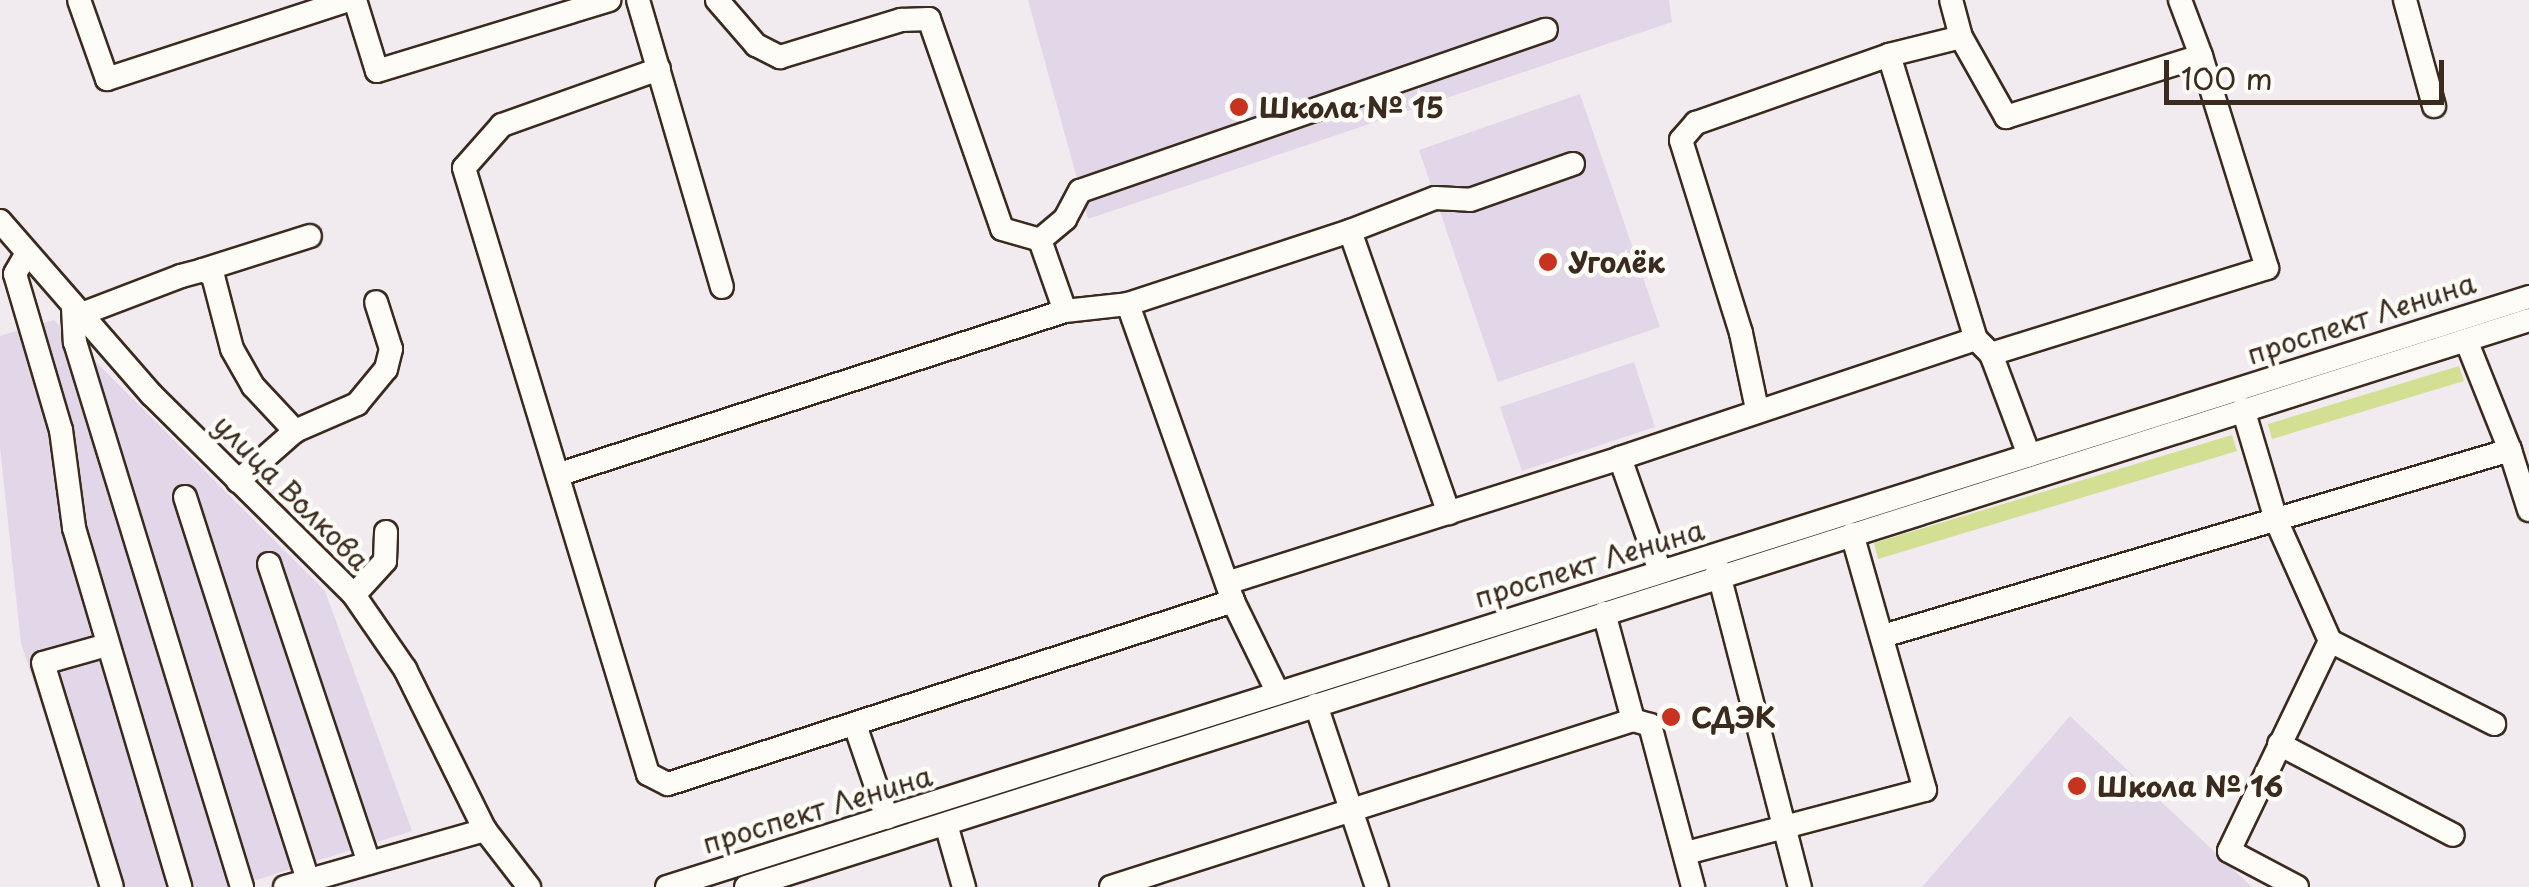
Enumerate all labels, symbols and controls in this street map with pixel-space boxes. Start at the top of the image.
scale bar [2169,40,2449,102]
text: 100 m [2181,55,2273,100]
place label: Школа № 15 [1259,90,1445,124]
marker: Школа № 15 [1228,96,1250,118]
place label: Уголёк [1568,245,1665,279]
marker: Уголёк [1537,251,1559,273]
street label: проспект Ленина [2242,265,2480,371]
street label: улица Волкова [207,407,377,577]
street label: проспект Ленина [1470,512,1708,614]
place label: СДЭК [1691,700,1776,734]
marker: СДЭК [1660,706,1682,728]
street label: проспект Ленина [698,758,936,860]
place label: Школа № 16 [2097,769,2284,803]
marker: Школа № 16 [2066,775,2088,797]

